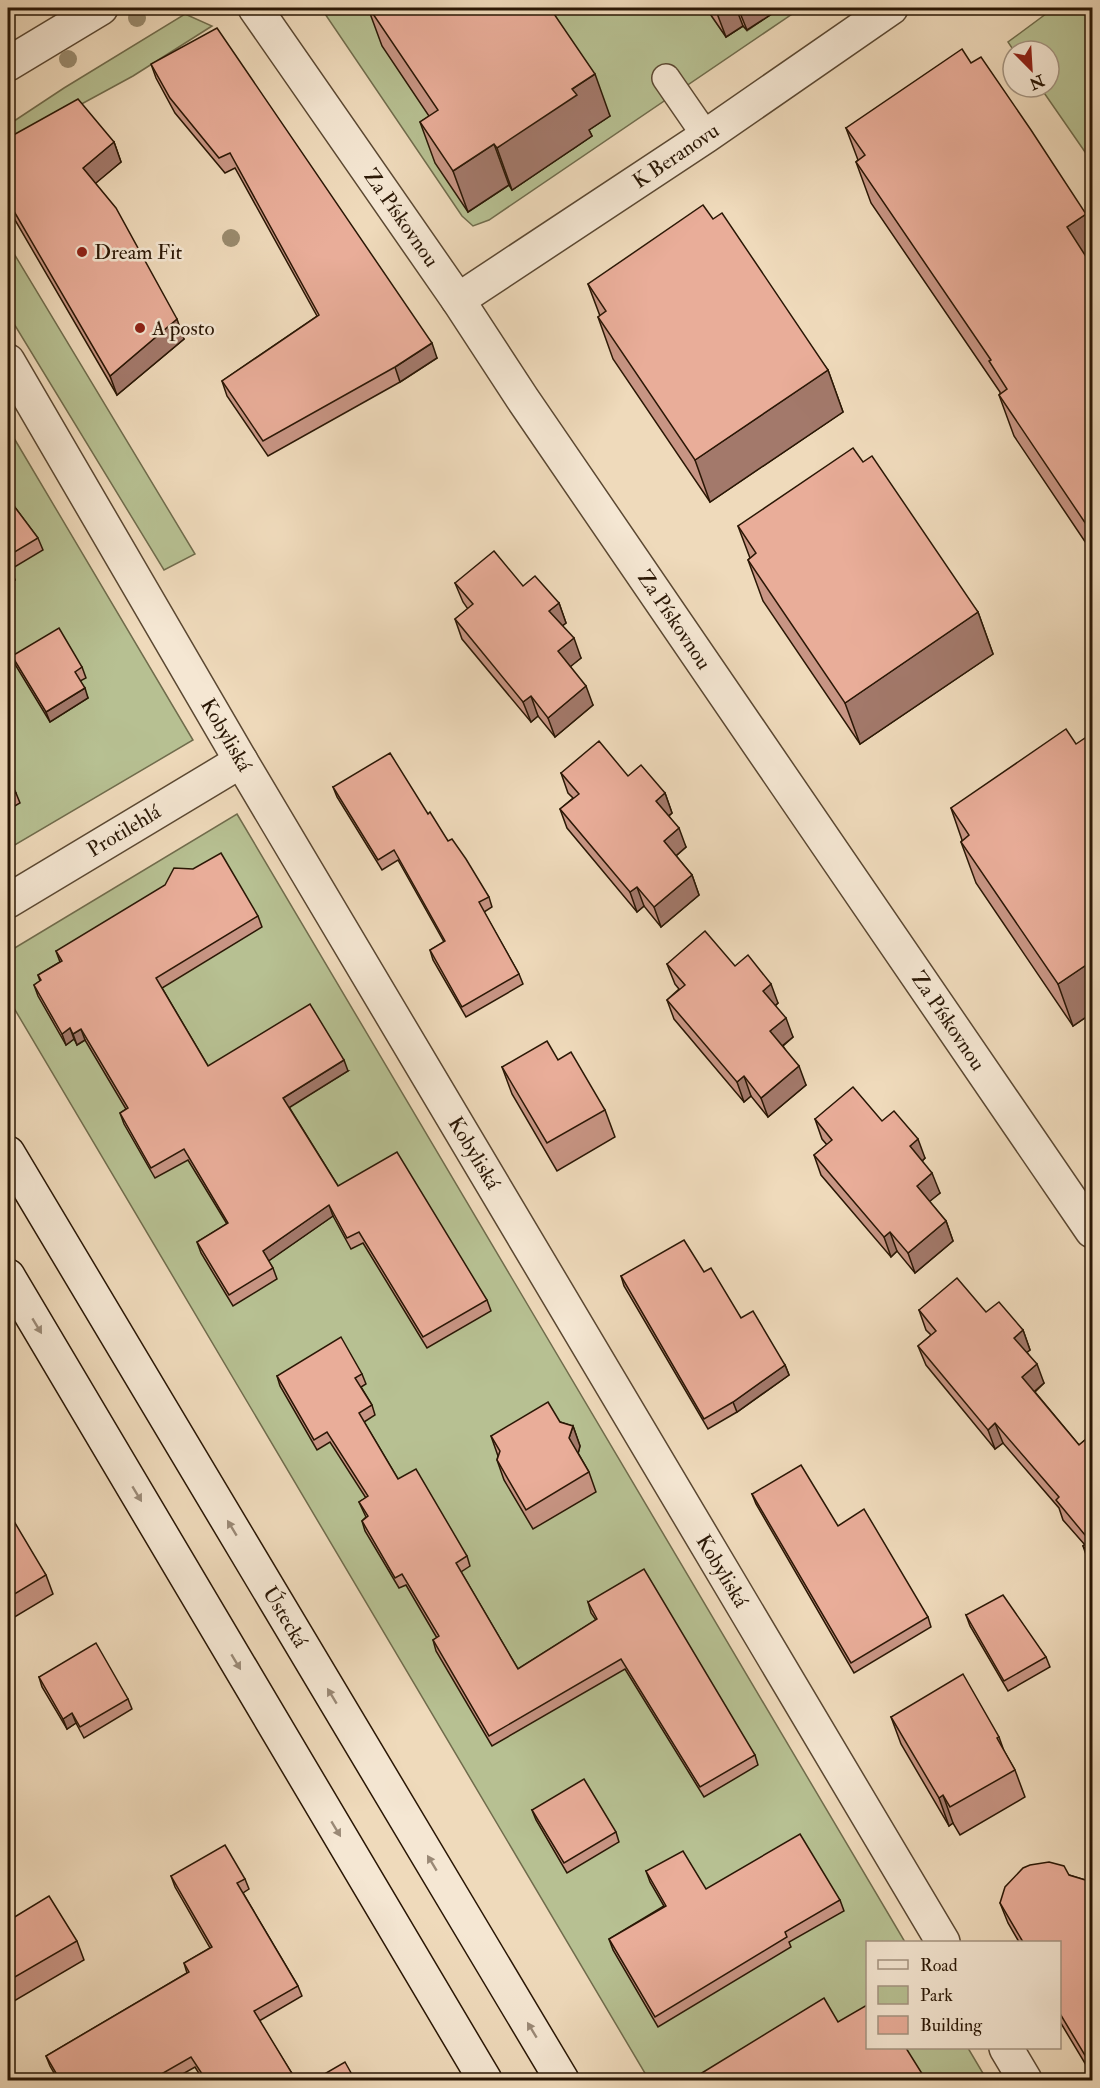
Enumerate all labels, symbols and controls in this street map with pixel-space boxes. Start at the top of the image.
north arrow [1001,39,1061,99]
text: N [1025,69,1048,94]
street label: K Beranovu [628,117,725,195]
street label: Za Pískovnou [357,164,445,273]
place label: Dream Fit [94,239,182,266]
marker: Dream Fit [75,245,89,259]
place label: A posto [151,315,215,342]
marker: A posto [133,321,147,335]
street label: Za Pískovnou [631,565,717,675]
street label: Kobyliská [194,693,258,777]
street label: Protilehlá [82,798,166,864]
street label: Za Pískovnou [905,966,991,1076]
street label: Kobyliská [442,1112,506,1195]
one-way arrow [32,1318,43,1334]
one-way arrow [132,1486,142,1503]
one-way arrow [227,1519,237,1536]
street label: Kobyliská [690,1530,754,1613]
street label: Ústecká [256,1581,314,1653]
one-way arrow [231,1654,242,1670]
one-way arrow [327,1687,337,1704]
one-way arrow [331,1821,341,1838]
one-way arrow [427,1854,437,1871]
legend [866,1941,1061,2049]
text: Road [920,1954,958,1977]
text: Park [920,1984,953,2007]
text: Building [920,2014,983,2037]
one-way arrow [527,2021,537,2038]

